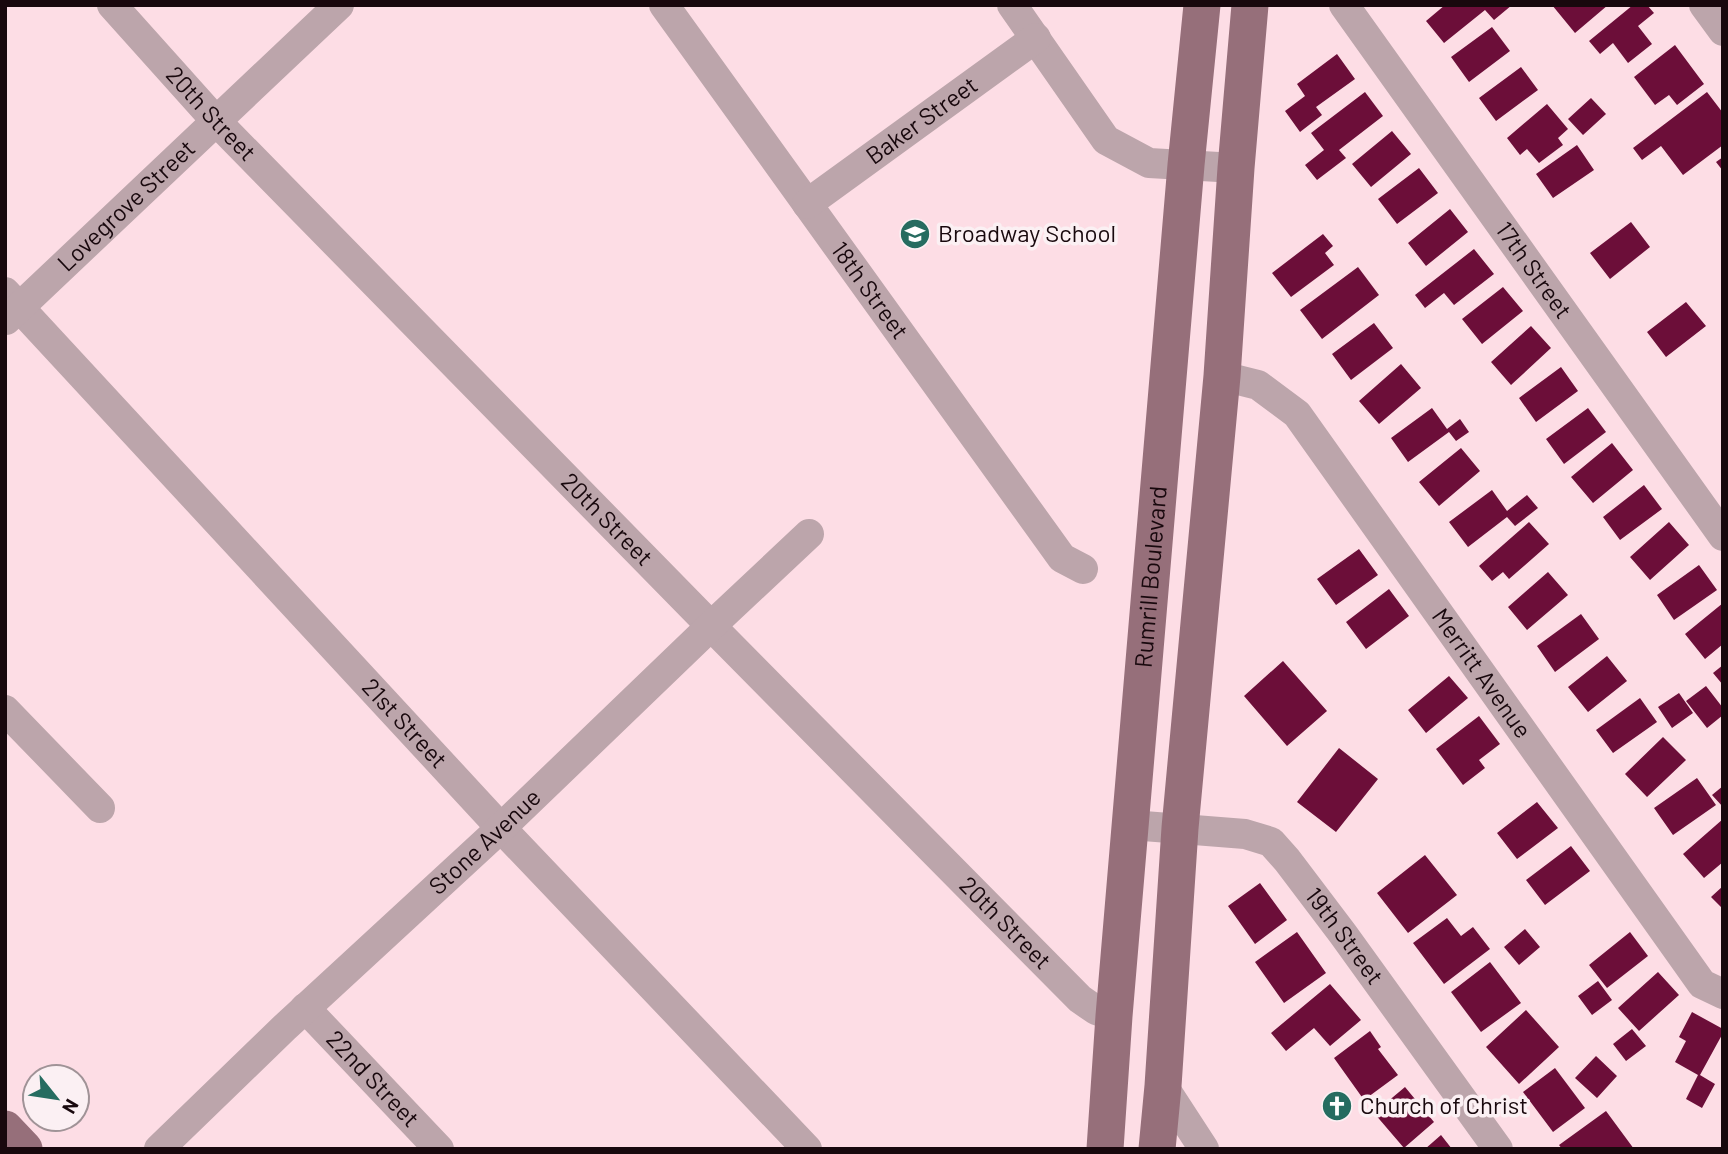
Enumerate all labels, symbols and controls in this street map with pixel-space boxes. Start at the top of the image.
street label: 20th Street [161,60,263,166]
street label: Baker Street [860,69,983,170]
street label: Lovegrove Street [51,133,200,277]
street label: 17th Street [1490,216,1579,323]
school or university icon: Broadway School [898,217,932,251]
place label: Broadway School [938,218,1116,247]
street label: 18th Street [826,235,916,344]
street label: 20th Street [556,466,660,571]
street label: Rumrill Boulevard [1128,485,1172,669]
street label: Merritt Avenue [1427,602,1538,743]
street label: 21st Street [357,672,454,773]
street label: Stone Avenue [422,782,546,900]
street label: 20th Street [954,870,1058,974]
street label: 19th Street [1300,881,1391,990]
street label: 22nd Street [321,1024,426,1132]
north arrow [21,1063,91,1133]
church icon: Church of Christ [1320,1089,1354,1123]
place label: Church of Christ [1360,1090,1528,1119]
text: N [58,1096,84,1118]

